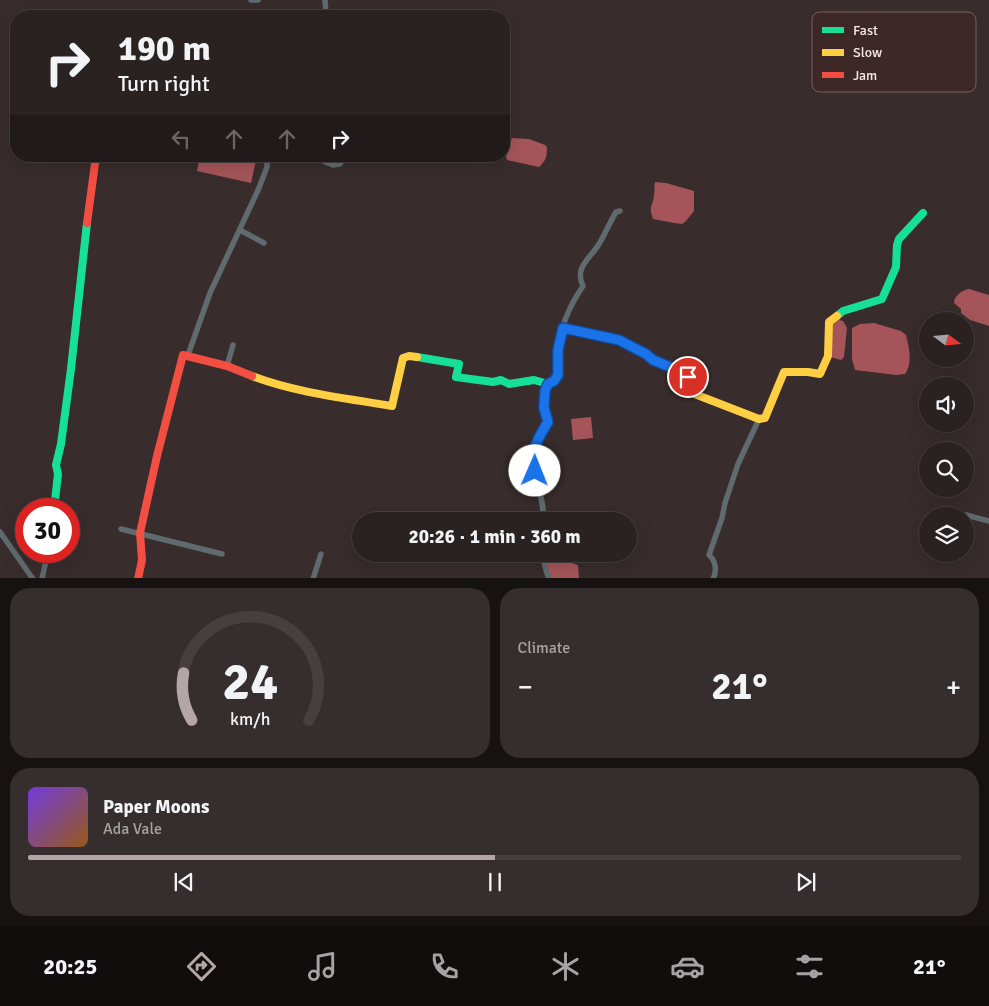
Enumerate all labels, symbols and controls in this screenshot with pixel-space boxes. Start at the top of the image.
legend [812,12,976,92]
text: Fast [853,22,878,39]
text: 190 m [118,27,211,70]
icon: right [35,30,100,95]
text: Slow [853,44,882,61]
text: Jam [853,67,877,84]
text: Turn right [118,70,210,97]
icon: left [167,125,195,153]
icon: ahead [220,125,248,153]
icon: ahead [273,125,301,153]
icon: right [326,125,354,153]
north arrow [919,312,974,368]
map controls [919,312,974,562]
pin [667,356,709,398]
icon: arrive [674,363,702,391]
button: sound [919,377,974,432]
button: search [919,442,974,497]
position arrow [508,444,560,496]
speed limit sign: 30 [15,498,80,563]
button: layers [919,507,974,562]
text: 20:26 · 1 min · 360 m [408,525,581,549]
text: Climate [518,638,570,658]
text: 24 [222,650,278,714]
text: 21° [711,663,767,710]
text: − [518,670,533,704]
text: + [946,670,961,704]
text: km/h [230,708,270,730]
text: Paper Moons [103,795,209,819]
text: Ada Vale [103,819,162,839]
icon: previous [170,868,198,896]
icon: pause [481,868,509,896]
icon: next [792,868,820,896]
icon: directions [184,949,219,984]
icon: music [305,949,340,984]
icon: phone [427,949,462,984]
icon: climate [548,949,583,984]
icon: car [670,949,705,984]
icon: filters [792,949,827,984]
text: 20:25 [43,953,97,980]
text: 21° [913,953,946,980]

